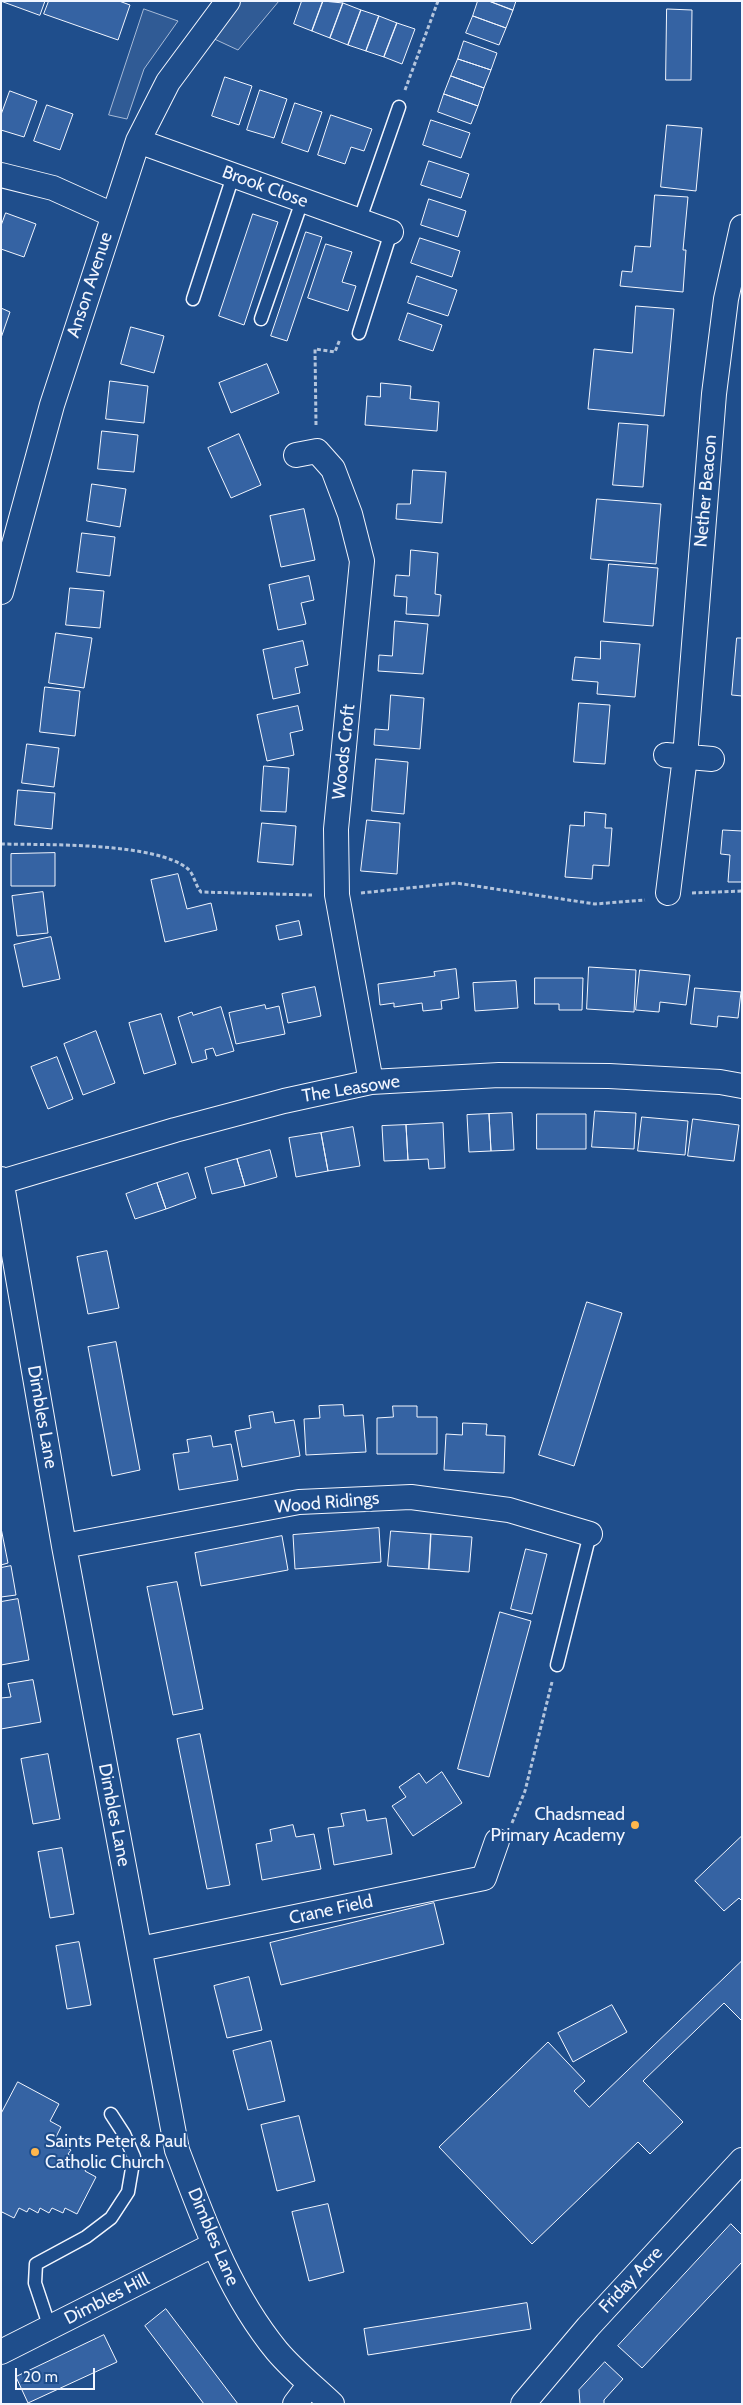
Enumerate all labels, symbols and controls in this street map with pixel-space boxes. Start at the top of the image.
street label: Brook Close [219,161,311,213]
street label: Anson Avenue [63,230,117,340]
street label: Nether Beacon [690,434,722,548]
street label: Woods Croft [328,703,360,801]
street label: The Leasowe [301,1071,401,1107]
street label: Dimbles Lane [22,1364,62,1470]
street label: Wood Ridings [274,1488,380,1518]
street label: Dimbles Lane [93,1762,135,1868]
place label: Chadsmead Primary Academy [491,1804,625,1846]
marker: Chadsmead Primary Academy [629,1819,641,1831]
street label: Crane Field [287,1891,375,1929]
place label: Saints Peter & Paul Catholic Church [45,2131,187,2174]
marker: Saints Peter & Paul Catholic Church [29,2146,41,2158]
street label: Dimbles Lane [183,2185,243,2289]
street label: Friday Acre [595,2242,667,2318]
street label: Dimbles Hill [61,2268,153,2330]
scale bar [18,2358,98,2390]
text: 20 m [23,2368,58,2386]

